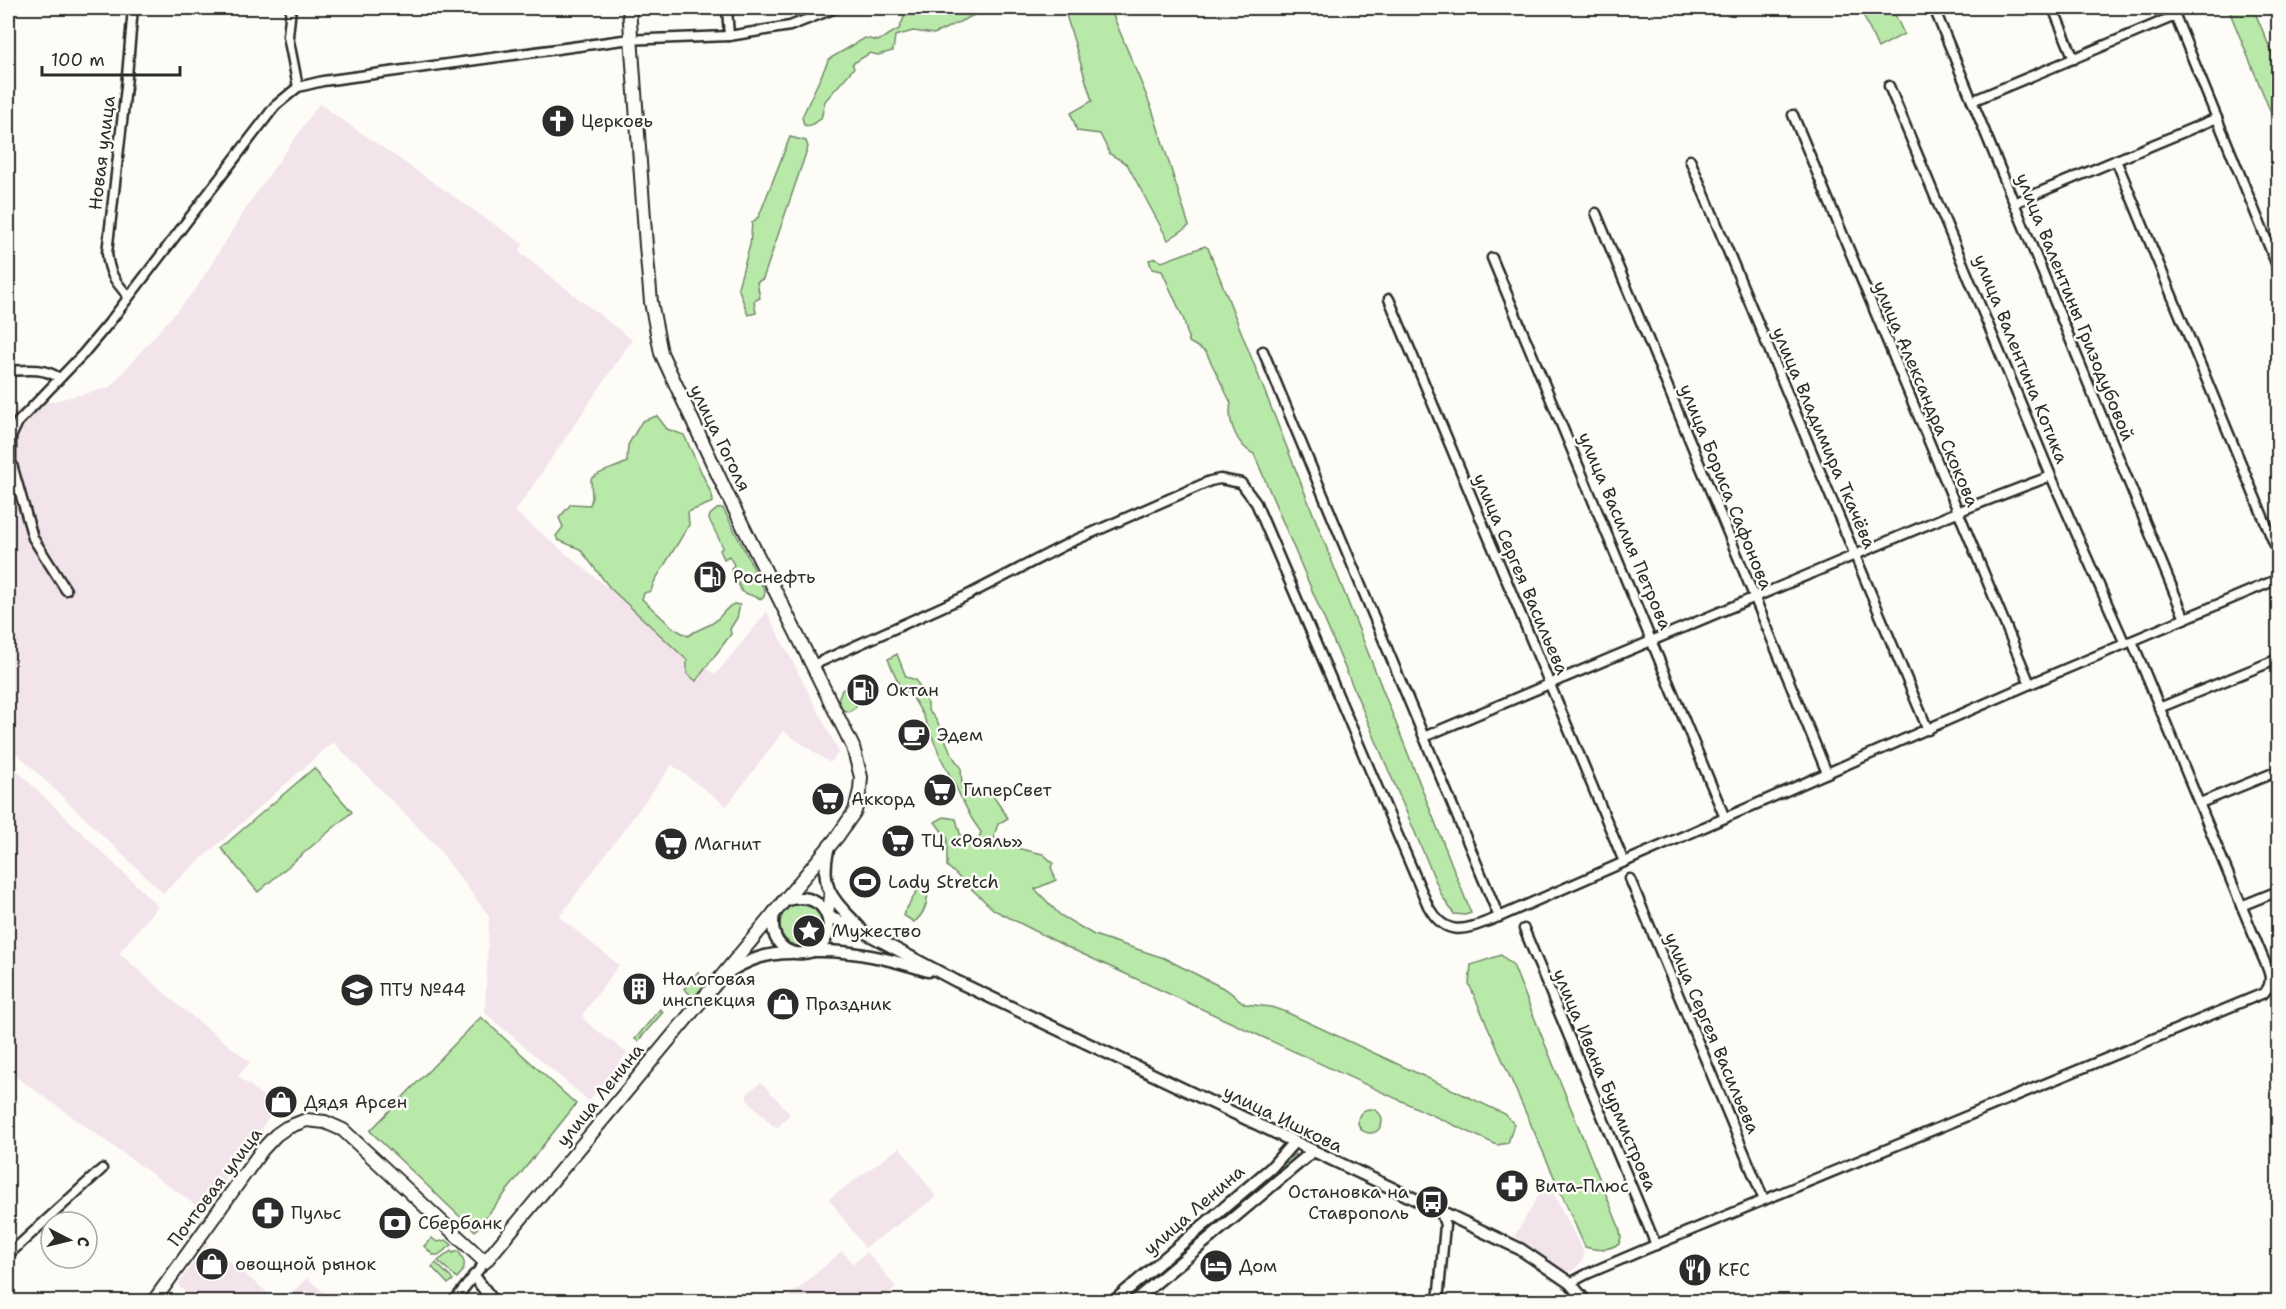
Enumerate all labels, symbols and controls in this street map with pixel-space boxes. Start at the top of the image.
scale bar [42,39,180,77]
text: 100 m [51,48,105,72]
street label: Новая улица [83,94,121,212]
church icon: Церковь [540,103,576,139]
place label: Церковь [581,109,653,133]
street label: улица Валентины Гризодубовой [2010,170,2140,445]
street label: улица Валентина Котика [1968,251,2074,467]
street label: улица Александра Скокова [1867,277,1985,511]
street label: улица Владимира Ткачёва [1766,324,1882,552]
street label: улица Гоголя [684,380,756,496]
street label: улица Бориса Сафонова [1674,381,1778,593]
street label: улица Василия Петрова [1572,428,1678,634]
street label: улица Сергея Васильева [1468,470,1574,678]
fuel station icon: Роснефть [692,559,728,595]
place label: Роснефть [733,565,815,589]
fuel station icon: Октан [845,672,881,708]
place label: Октан [886,678,939,702]
cafe icon: Эдем [896,717,932,753]
place label: Эдем [937,723,983,747]
supermarket icon: ГиперСвет [922,772,958,808]
place label: ГиперСвет [963,778,1053,802]
supermarket icon: Аккорд [810,781,846,817]
place label: Аккорд [851,787,916,811]
supermarket icon: ТЦ «Рояль» [880,823,916,859]
supermarket icon: Магнит [653,826,689,862]
place label: ТЦ «Рояль» [921,829,1023,853]
place label: Магнит [694,832,762,856]
sports icon: Lady Stretch [847,864,883,900]
place label: Lady Stretch [888,870,999,894]
place icon: Мужество [791,913,827,949]
place label: Мужество [832,919,921,943]
street label: улица Сергея Васильева [1659,929,1765,1137]
street label: улица Ивана Бурмистрова [1547,965,1663,1195]
place label: Налоговая инспекция [662,967,756,1012]
building icon: Налоговая инспекция [621,971,657,1007]
school or university icon: ПТУ №44 [339,972,375,1008]
place label: ПТУ №44 [380,978,466,1002]
shop icon: Праздник [765,986,801,1022]
place label: Праздник [806,992,892,1016]
street label: улица Ленина [551,1038,649,1152]
street label: улица Ишкова [1219,1080,1347,1158]
shop icon: Дядя Арсен [263,1084,299,1120]
place label: Дядя Арсен [304,1090,407,1114]
street label: Почтовая улица [162,1123,268,1251]
street label: улица Ленина [1138,1159,1250,1261]
pharmacy icon: Вита-Плюс [1494,1168,1530,1204]
place label: Вита-Плюс [1535,1174,1629,1198]
place label: Остановка на Ставрополь [1288,1180,1409,1225]
bus stop icon: Остановка на Ставрополь [1414,1184,1450,1220]
pharmacy icon: Пульс [250,1195,286,1231]
place label: Пульс [291,1201,341,1225]
bank icon: Сбербанк [377,1205,413,1241]
north arrow [39,1210,99,1270]
place label: Сбербанк [418,1211,502,1235]
text: С [72,1236,94,1248]
shop icon: овощной рынок [194,1246,230,1282]
hotel icon: Дом [1198,1248,1234,1284]
place label: овощной рынок [235,1252,376,1276]
restaurant icon: KFC [1677,1252,1713,1288]
place label: Дом [1239,1254,1277,1278]
place label: KFC [1718,1258,1750,1282]

